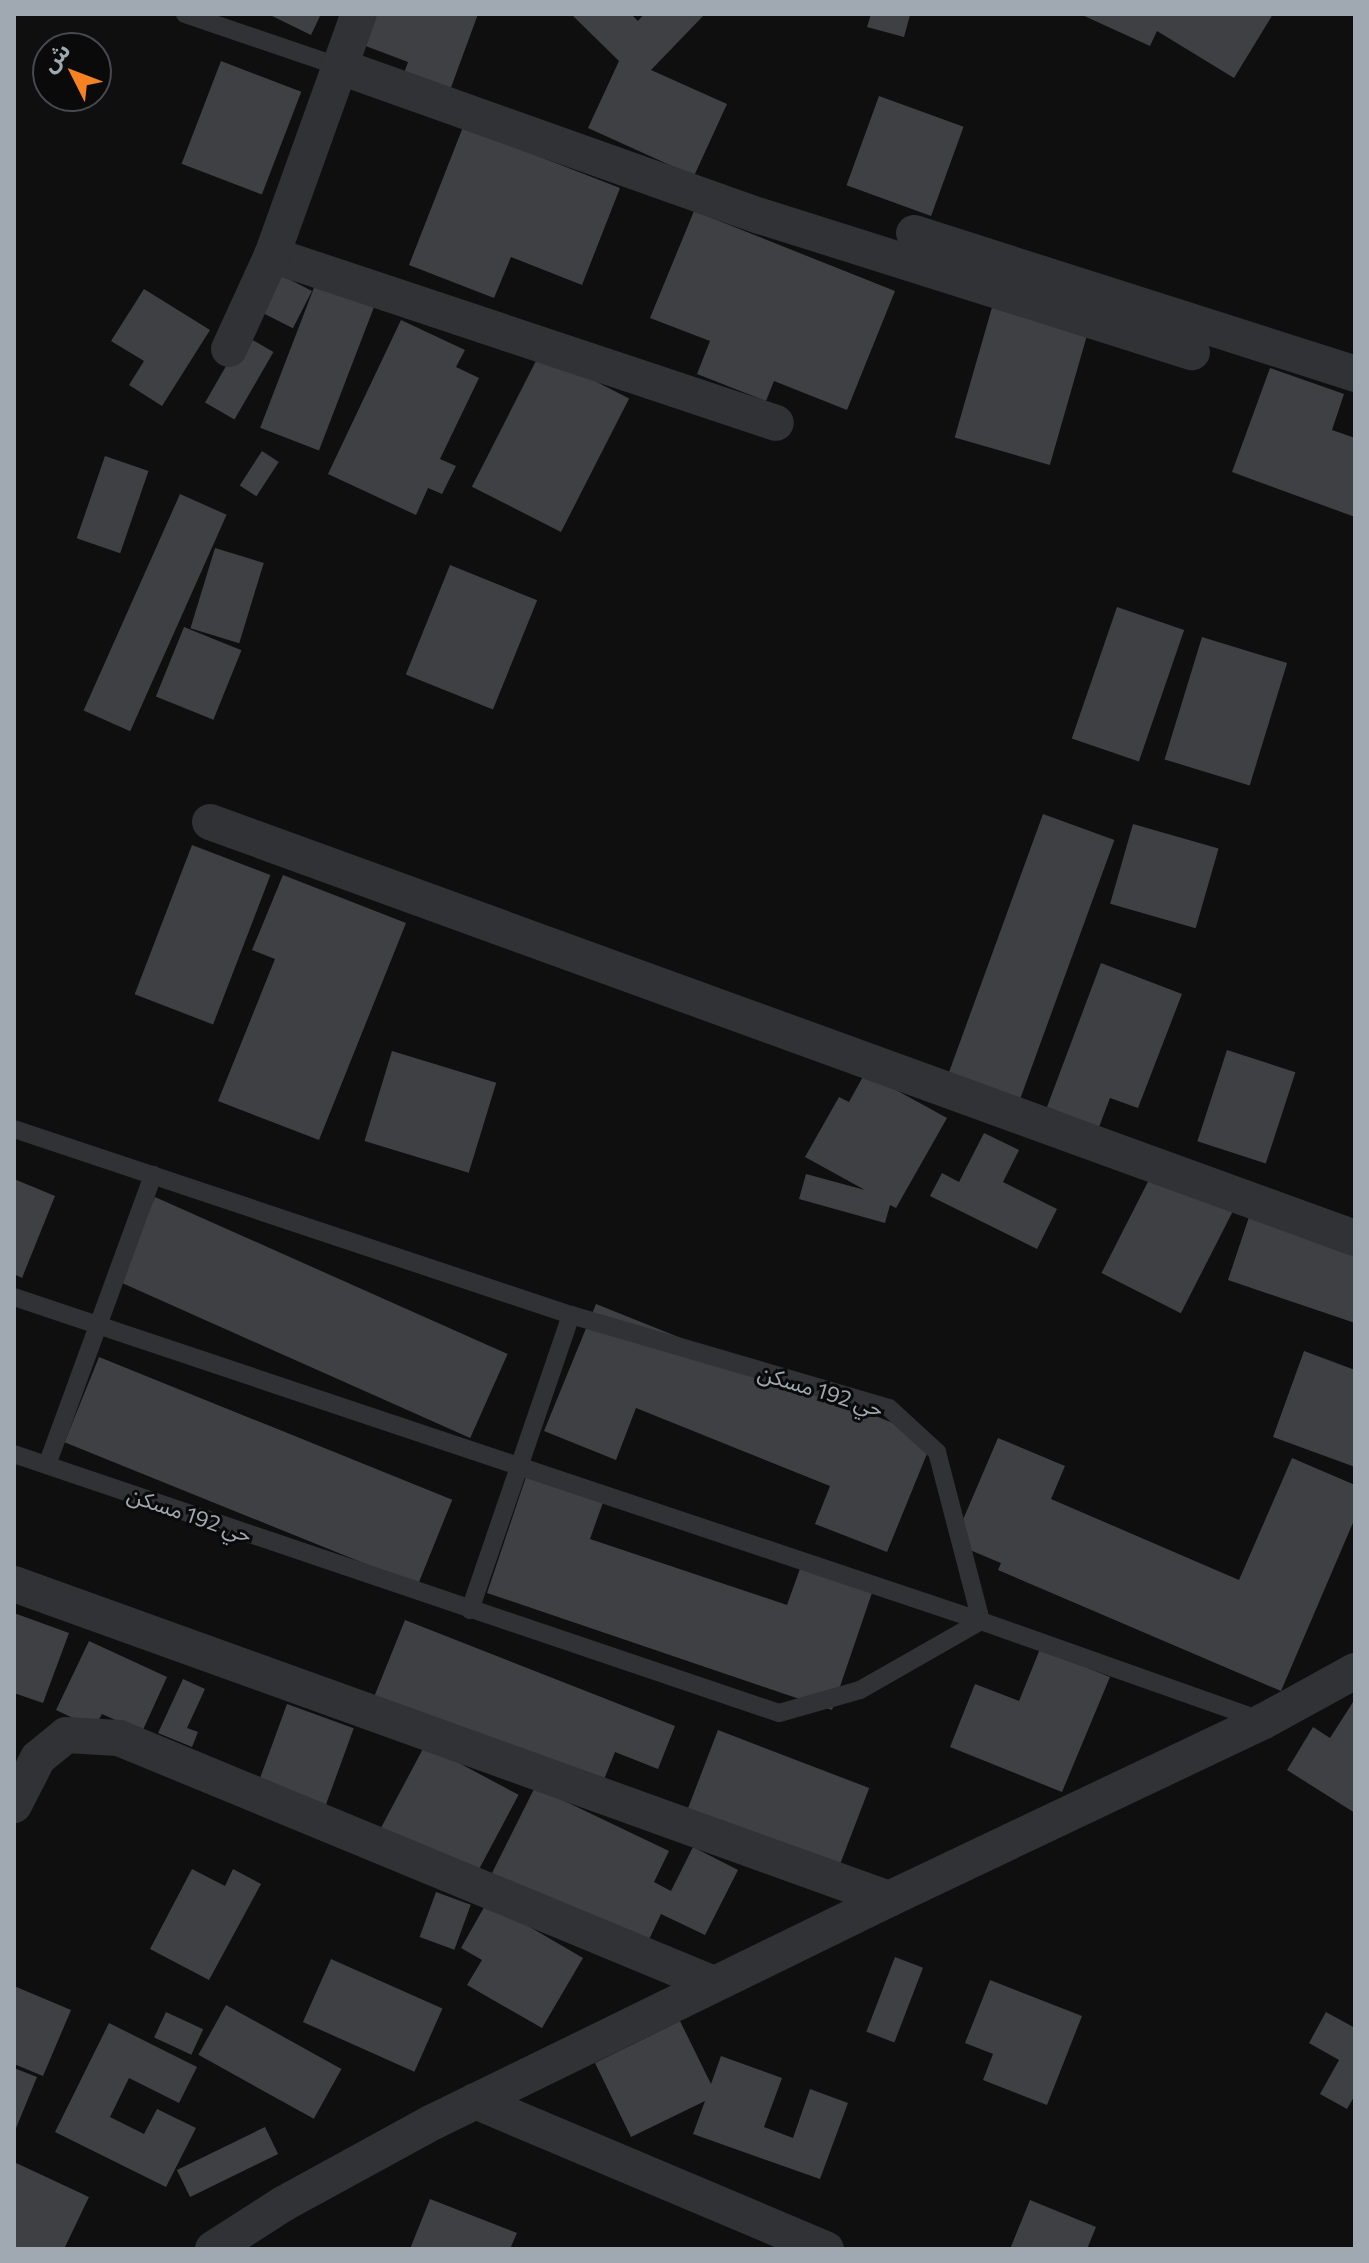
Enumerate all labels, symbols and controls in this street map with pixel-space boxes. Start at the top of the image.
north arrow [32,32,112,112]
text: ش [35,37,75,77]
street label: حي 192 مسكن [755,1358,887,1422]
street label: حي 192 مسكن [124,1480,256,1548]

